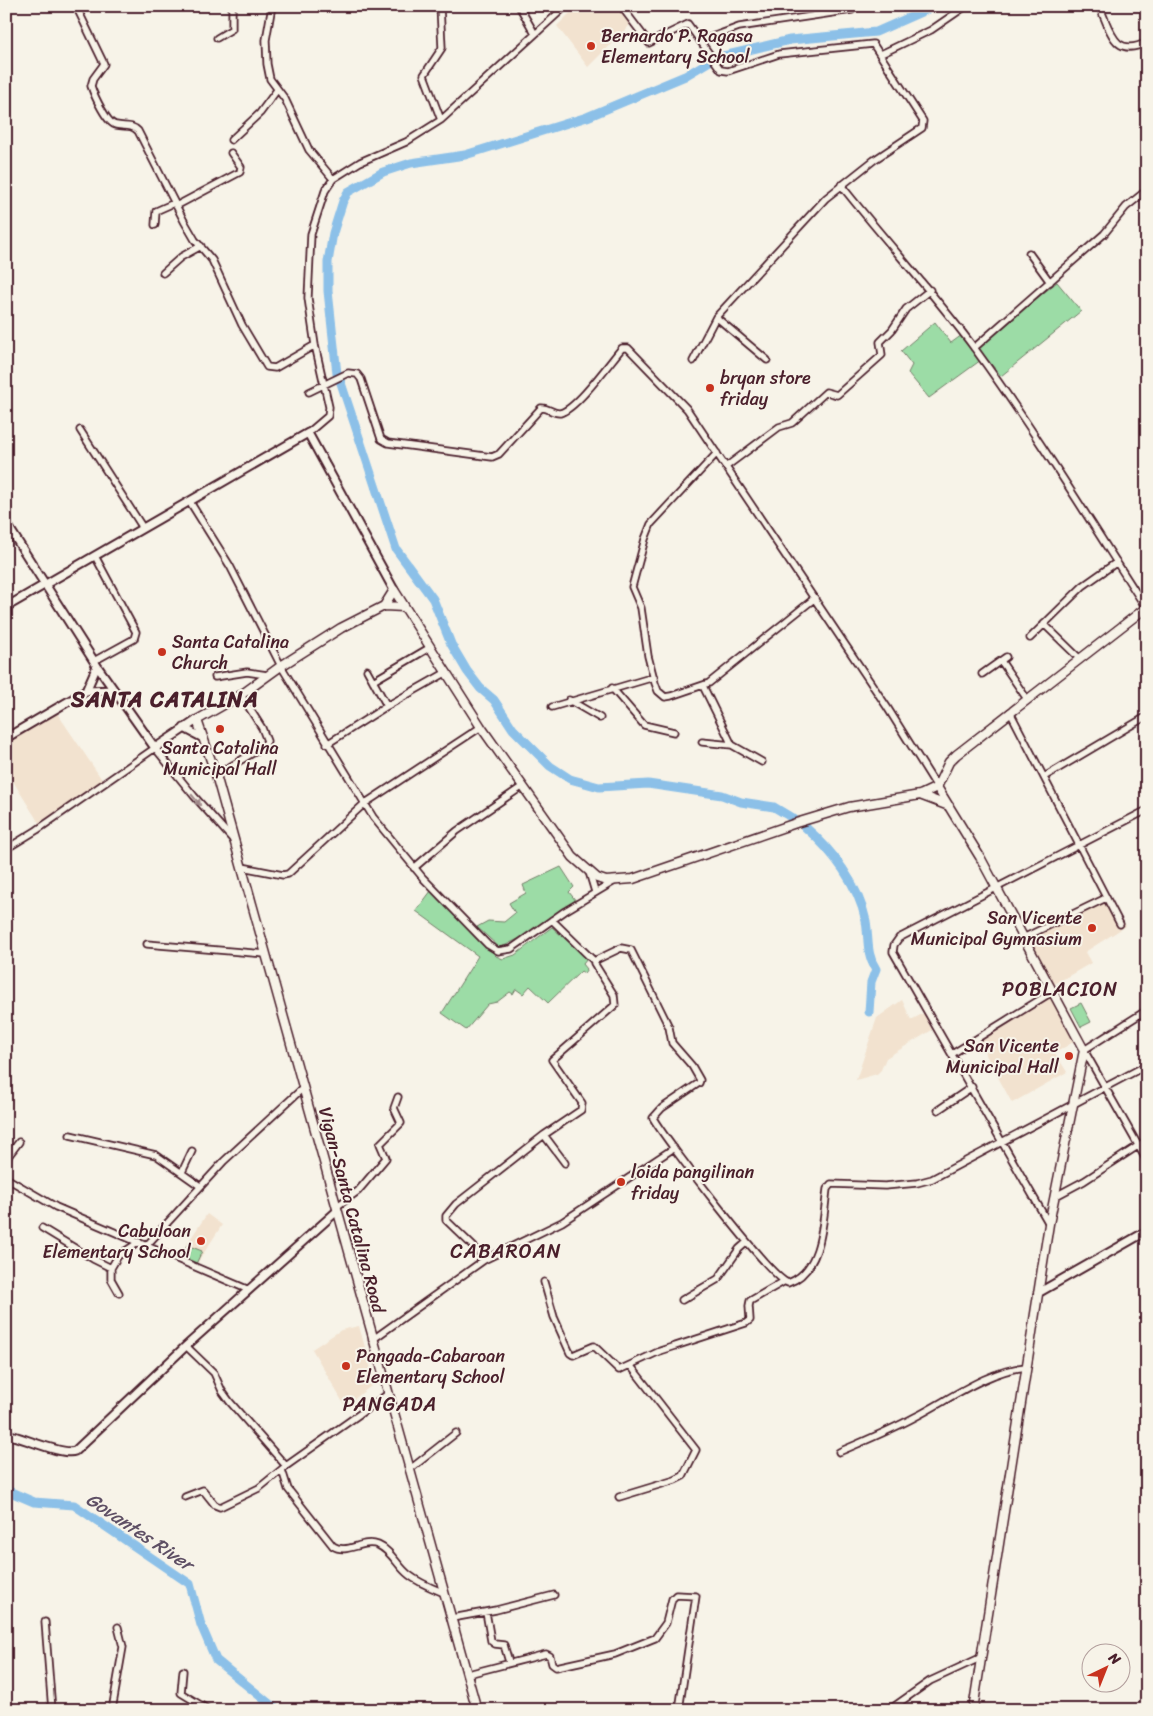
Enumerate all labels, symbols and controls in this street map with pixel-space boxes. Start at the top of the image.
place label: Bernardo P. Ragasa Elementary School [601,20,753,73]
marker: Bernardo P. Ragasa Elementary School [585,40,597,52]
place label: bryan store friday [720,362,811,415]
marker: bryan store friday [704,382,716,394]
place label: Santa Catalina Church [172,626,289,679]
marker: Santa Catalina Church [156,646,168,658]
district label: SANTA CATALINA [70,680,259,719]
marker: Santa Catalina Municipal Hall [214,723,226,735]
place label: Santa Catalina Municipal Hall [161,732,279,785]
one-way arrow [191,793,202,806]
place label: San Vicente Municipal Gymnasium [911,902,1082,955]
marker: San Vicente Municipal Gymnasium [1086,922,1098,934]
district label: POBLACION [1002,972,1118,1007]
place label: San Vicente Municipal Hall [946,1030,1060,1083]
marker: San Vicente Municipal Hall [1063,1050,1075,1062]
street label: Vigan-Santa Catalina Road [309,1103,395,1318]
place label: loida pangilinan friday [631,1156,755,1209]
marker: loida pangilinan friday [615,1176,627,1188]
place label: Cabuloan Elementary School [42,1215,192,1268]
district label: CABAROAN [450,1234,562,1269]
marker: Cabuloan Elementary School [195,1235,207,1247]
place label: Pangada-Cabaroan Elementary School [356,1340,505,1393]
marker: Pangada-Cabaroan Elementary School [340,1360,352,1372]
district label: PANGADA [343,1387,437,1422]
water label: Govantes River [79,1483,203,1581]
north arrow [1080,1644,1130,1694]
text: N [1102,1646,1127,1672]

